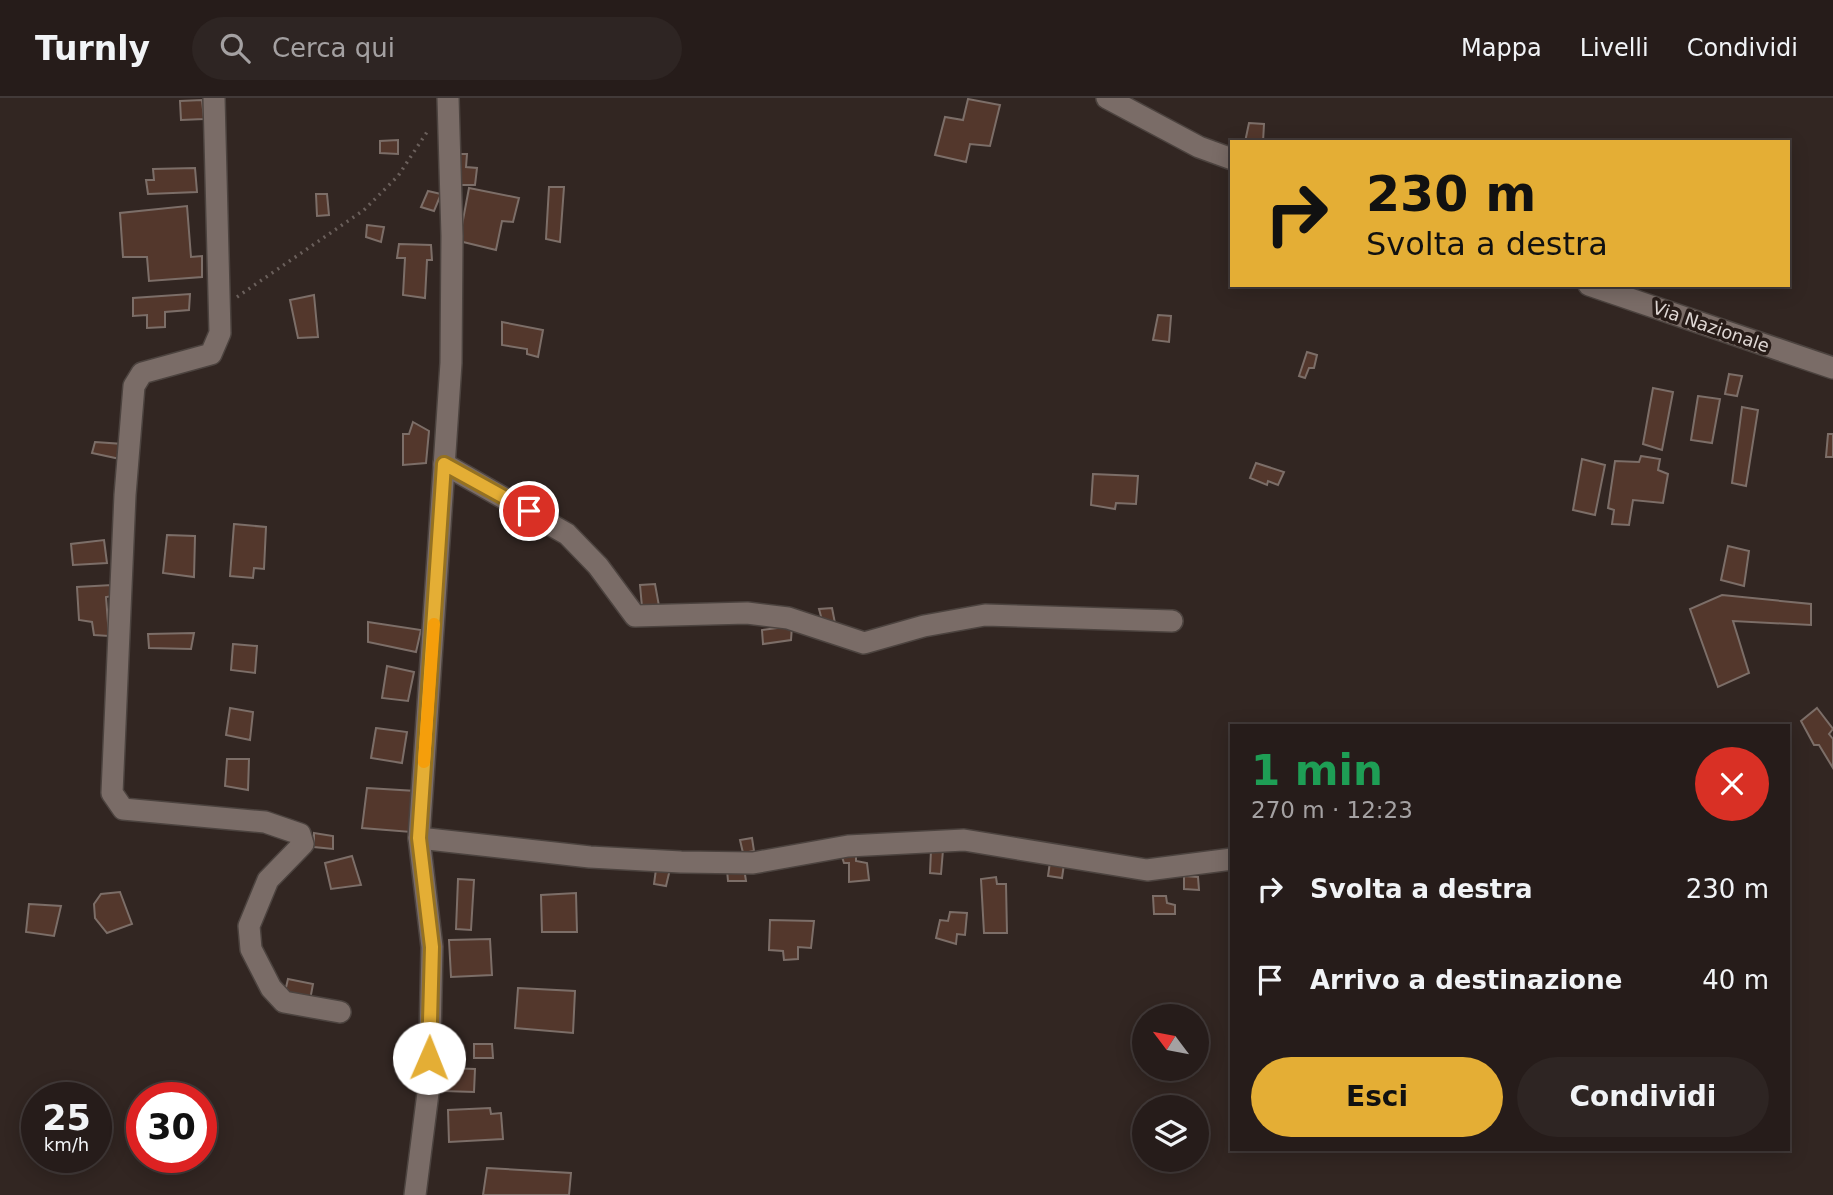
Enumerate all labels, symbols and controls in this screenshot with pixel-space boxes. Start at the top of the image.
search box [192,17,682,80]
text: Turnly [35,29,150,68]
icon: search [216,29,254,67]
text: Cerca qui [272,33,395,63]
text: Mappa [1461,34,1542,62]
text: Livelli [1580,34,1649,62]
text: Condividi [1687,34,1798,62]
text: 230 m [1366,166,1536,223]
icon: right [1251,168,1342,259]
text: Svolta a destra [1366,225,1608,263]
street label: Via Nazionale [1650,297,1772,356]
pin [499,481,559,541]
icon: arrive [510,492,548,530]
text: 1 min [1251,746,1383,795]
button: close [1695,747,1769,821]
text: 270 m · 12:23 [1251,797,1413,823]
icon: right [1251,870,1289,908]
text: Svolta a destra [1310,874,1533,904]
text: 230 m [1686,874,1769,904]
icon: arrive [1251,961,1289,999]
text: Arrivo a destinazione [1310,965,1622,995]
text: 40 m [1702,965,1769,995]
north arrow [1132,1004,1209,1082]
map controls [1132,1004,1209,1172]
position arrow [392,1021,466,1095]
button: Esci [1251,1057,1503,1137]
button: Condividi [1517,1057,1769,1137]
speed limit sign: 30 [126,1082,217,1173]
button: layers [1132,1095,1209,1172]
text: 25 [42,1098,91,1138]
text: km/h [44,1134,89,1155]

